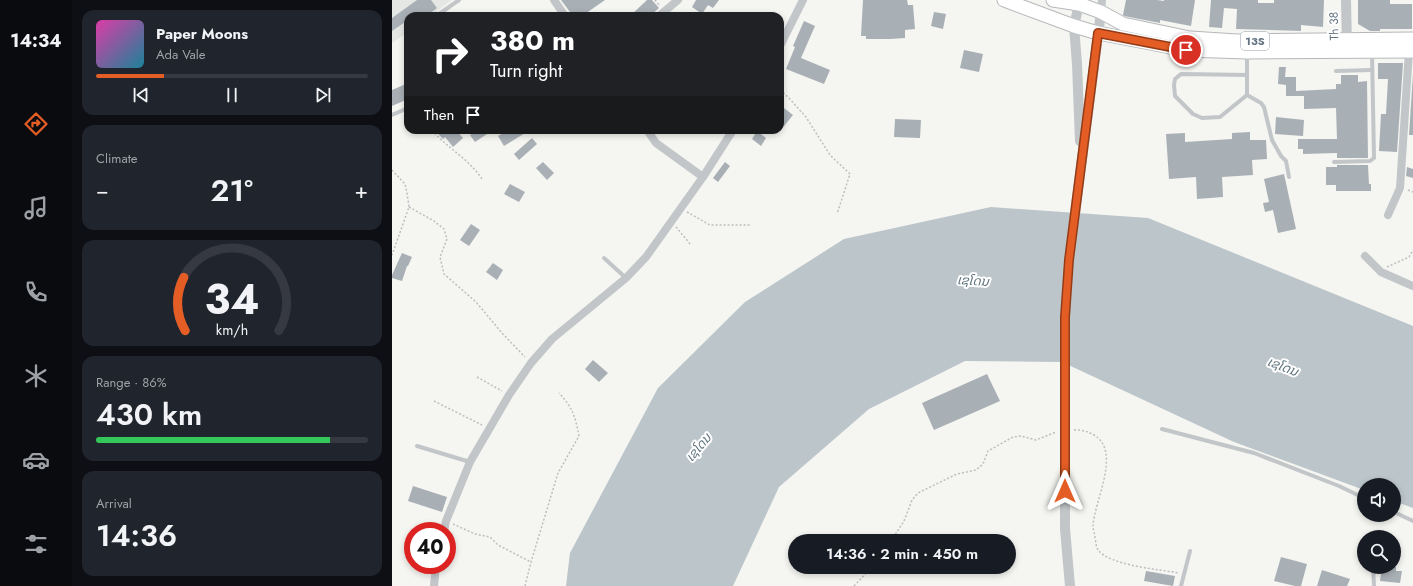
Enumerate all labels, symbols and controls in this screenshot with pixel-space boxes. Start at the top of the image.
street label: Th 38 [1325,12,1343,40]
text: 380 m [490,20,575,61]
text: Paper Moons [156,23,248,45]
text: 14:34 [10,28,62,54]
icon: right [424,28,476,80]
road number: 13S [1241,32,1269,50]
pin [1169,33,1203,67]
icon: arrive [1175,39,1197,61]
text: Ada Vale [156,45,205,64]
text: Turn right [490,58,562,84]
icon: previous [130,84,152,106]
icon: pause [221,84,243,106]
icon: next [312,84,334,106]
text: Then [424,104,454,126]
icon: arrive [462,104,484,126]
icon: directions [22,110,50,138]
text: Climate [96,149,137,168]
text: 21° [211,169,253,212]
text: − [96,174,109,206]
text: + [354,174,368,206]
icon: music [22,194,50,222]
text: 34 [205,269,259,330]
water label: ເຊໂດນ [957,270,990,291]
icon: phone [22,278,50,306]
text: km/h [216,320,248,340]
water label: ເຊໂດນ [1265,352,1302,381]
icon: climate [22,362,50,390]
text: Range · 86% [96,373,167,392]
text: 430 km [96,393,202,436]
water label: ເຊໂດນ [681,428,716,466]
icon: car [22,446,50,474]
position arrow [1044,470,1086,512]
map controls [1357,478,1401,574]
button: sound [1357,478,1401,522]
text: Arrival [96,494,132,513]
text: 14:36 [96,514,177,557]
speed limit sign: 40 [404,522,456,574]
icon: filters [22,530,50,558]
button: search [1357,530,1401,574]
text: 14:36 · 2 min · 450 m [826,543,978,565]

